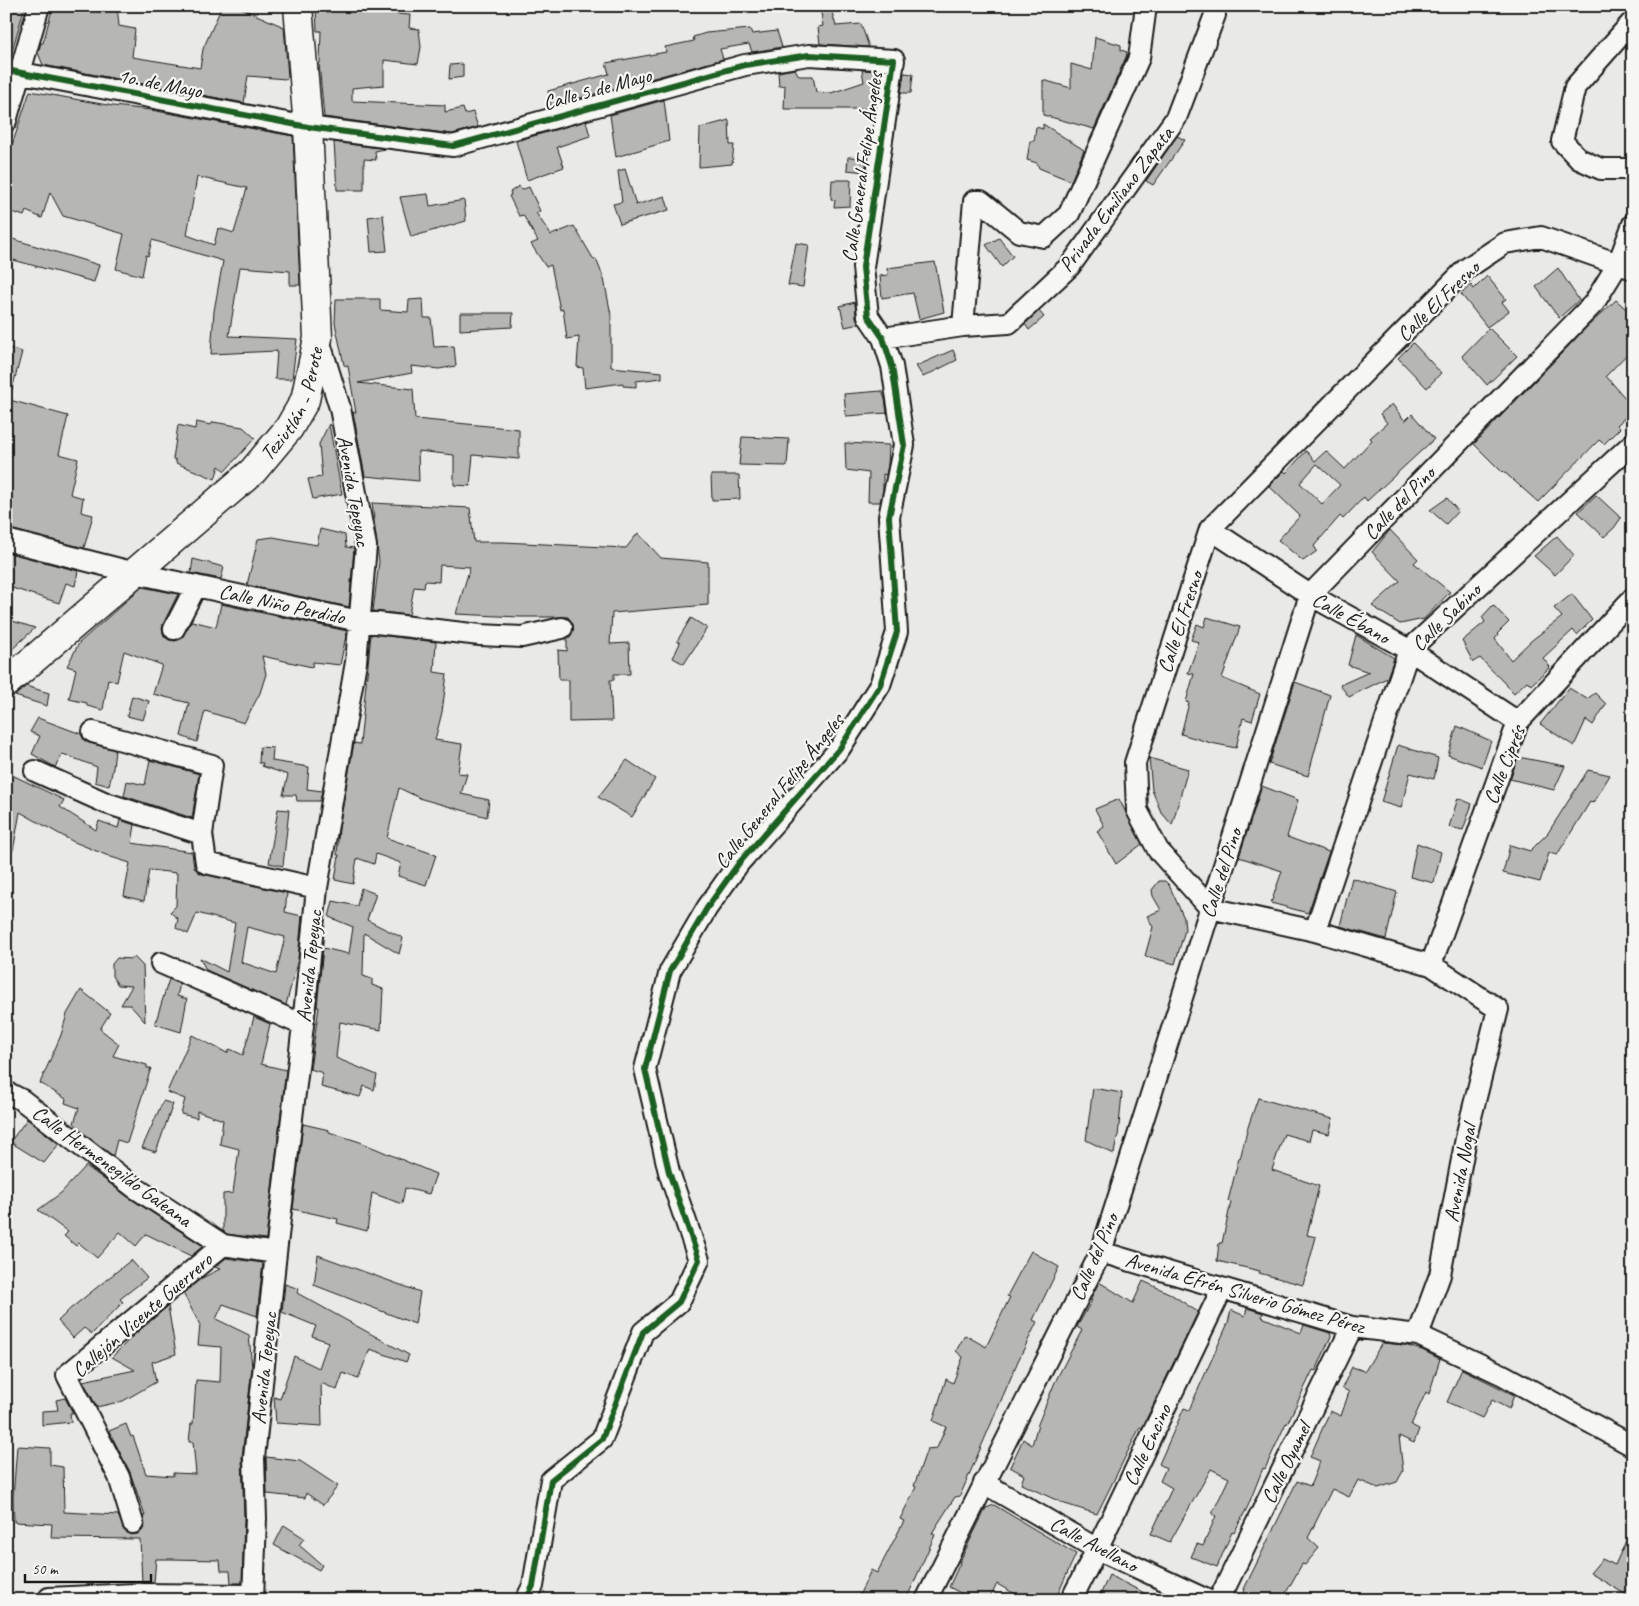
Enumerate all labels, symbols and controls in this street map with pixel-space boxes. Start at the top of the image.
street label: 1o. de Mayo [116,62,205,104]
street label: Calle 5 de Mayo [540,62,655,116]
street label: Calle General Felipe Ángeles [836,68,888,264]
street label: Privada Emiliano Zapata [1053,120,1180,277]
street label: Calle El Fresno [1391,253,1487,347]
street label: Teziutlán - Perote [254,344,329,466]
street label: Avenida Tepeyac [331,433,377,550]
street label: Calle del Pino [1358,459,1442,545]
street label: Calle El Fresno [1151,565,1209,676]
street label: Calle Sabino [1406,576,1488,657]
street label: Calle Niño Perdido [217,578,349,630]
street label: Calle Ébano [1308,586,1397,651]
street label: Calle General Felipe Ángeles [709,707,851,874]
street label: Calle Ciprés [1477,721,1531,808]
street label: Calle del Pino [1194,823,1248,921]
street label: Avenida Tepeyac [290,908,328,1023]
street label: Calle Hermenegildo Galeana [27,1099,198,1234]
street label: Avenida Nogal [1438,1119,1483,1224]
street label: Calle del Pino [1064,1207,1125,1305]
street label: Callejón Vicente Guerrero [66,1246,219,1383]
street label: Avenida Efrén Silverio Gómez Pérez [1123,1246,1370,1340]
street label: Avenida Tepeyac [245,1310,283,1425]
street label: Calle Encino [1117,1399,1178,1490]
street label: Calle Oyamel [1255,1415,1318,1508]
street label: Calle Avellano [1046,1510,1145,1579]
scale bar [25,1551,151,1583]
text: 50 m [32,1560,59,1579]

